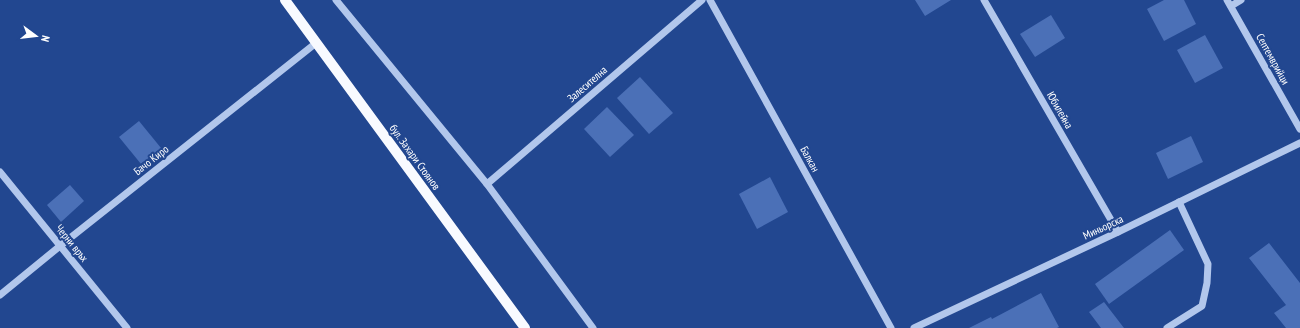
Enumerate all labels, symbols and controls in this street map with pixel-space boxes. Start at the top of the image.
north arrow [16,16,56,56]
street label: Септемврийци [1253,31,1293,87]
text: N [38,34,53,43]
street label: Залесителна [564,63,610,105]
street label: Юбилейна [1044,89,1076,131]
street label: бул. Захари Стоянов [387,122,444,193]
street label: Бачо Киро [131,142,171,178]
street label: Балкан [797,144,823,174]
street label: Миньорска [1081,212,1125,242]
street label: Черни връх [53,221,92,265]

